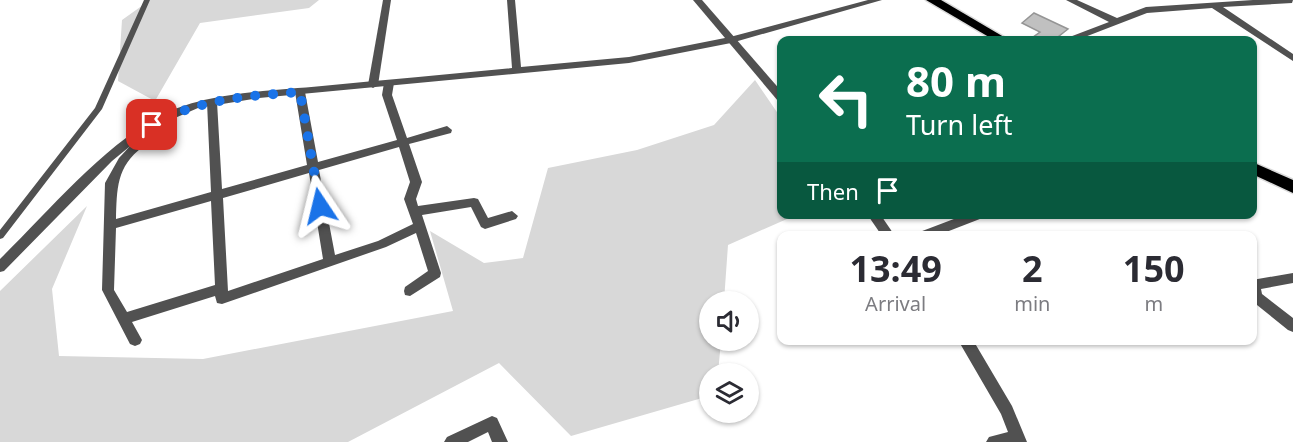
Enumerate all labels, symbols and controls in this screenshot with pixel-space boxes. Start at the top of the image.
text: 80 m [906,52,1006,109]
icon: left [807,60,885,138]
pin [126,99,177,150]
text: Turn left [906,106,1012,143]
icon: arrive [135,108,168,141]
position arrow [288,174,352,238]
icon: arrive [871,174,904,207]
text: Then [807,176,859,206]
text: 13:49 [849,244,942,293]
text: 2 [1022,244,1043,293]
text: 150 [1123,244,1185,293]
text: Arrival [865,290,926,317]
text: min [1014,290,1050,317]
text: m [1144,290,1163,317]
map controls [699,291,759,423]
button: sound [699,291,759,351]
button: layers [699,363,759,423]

